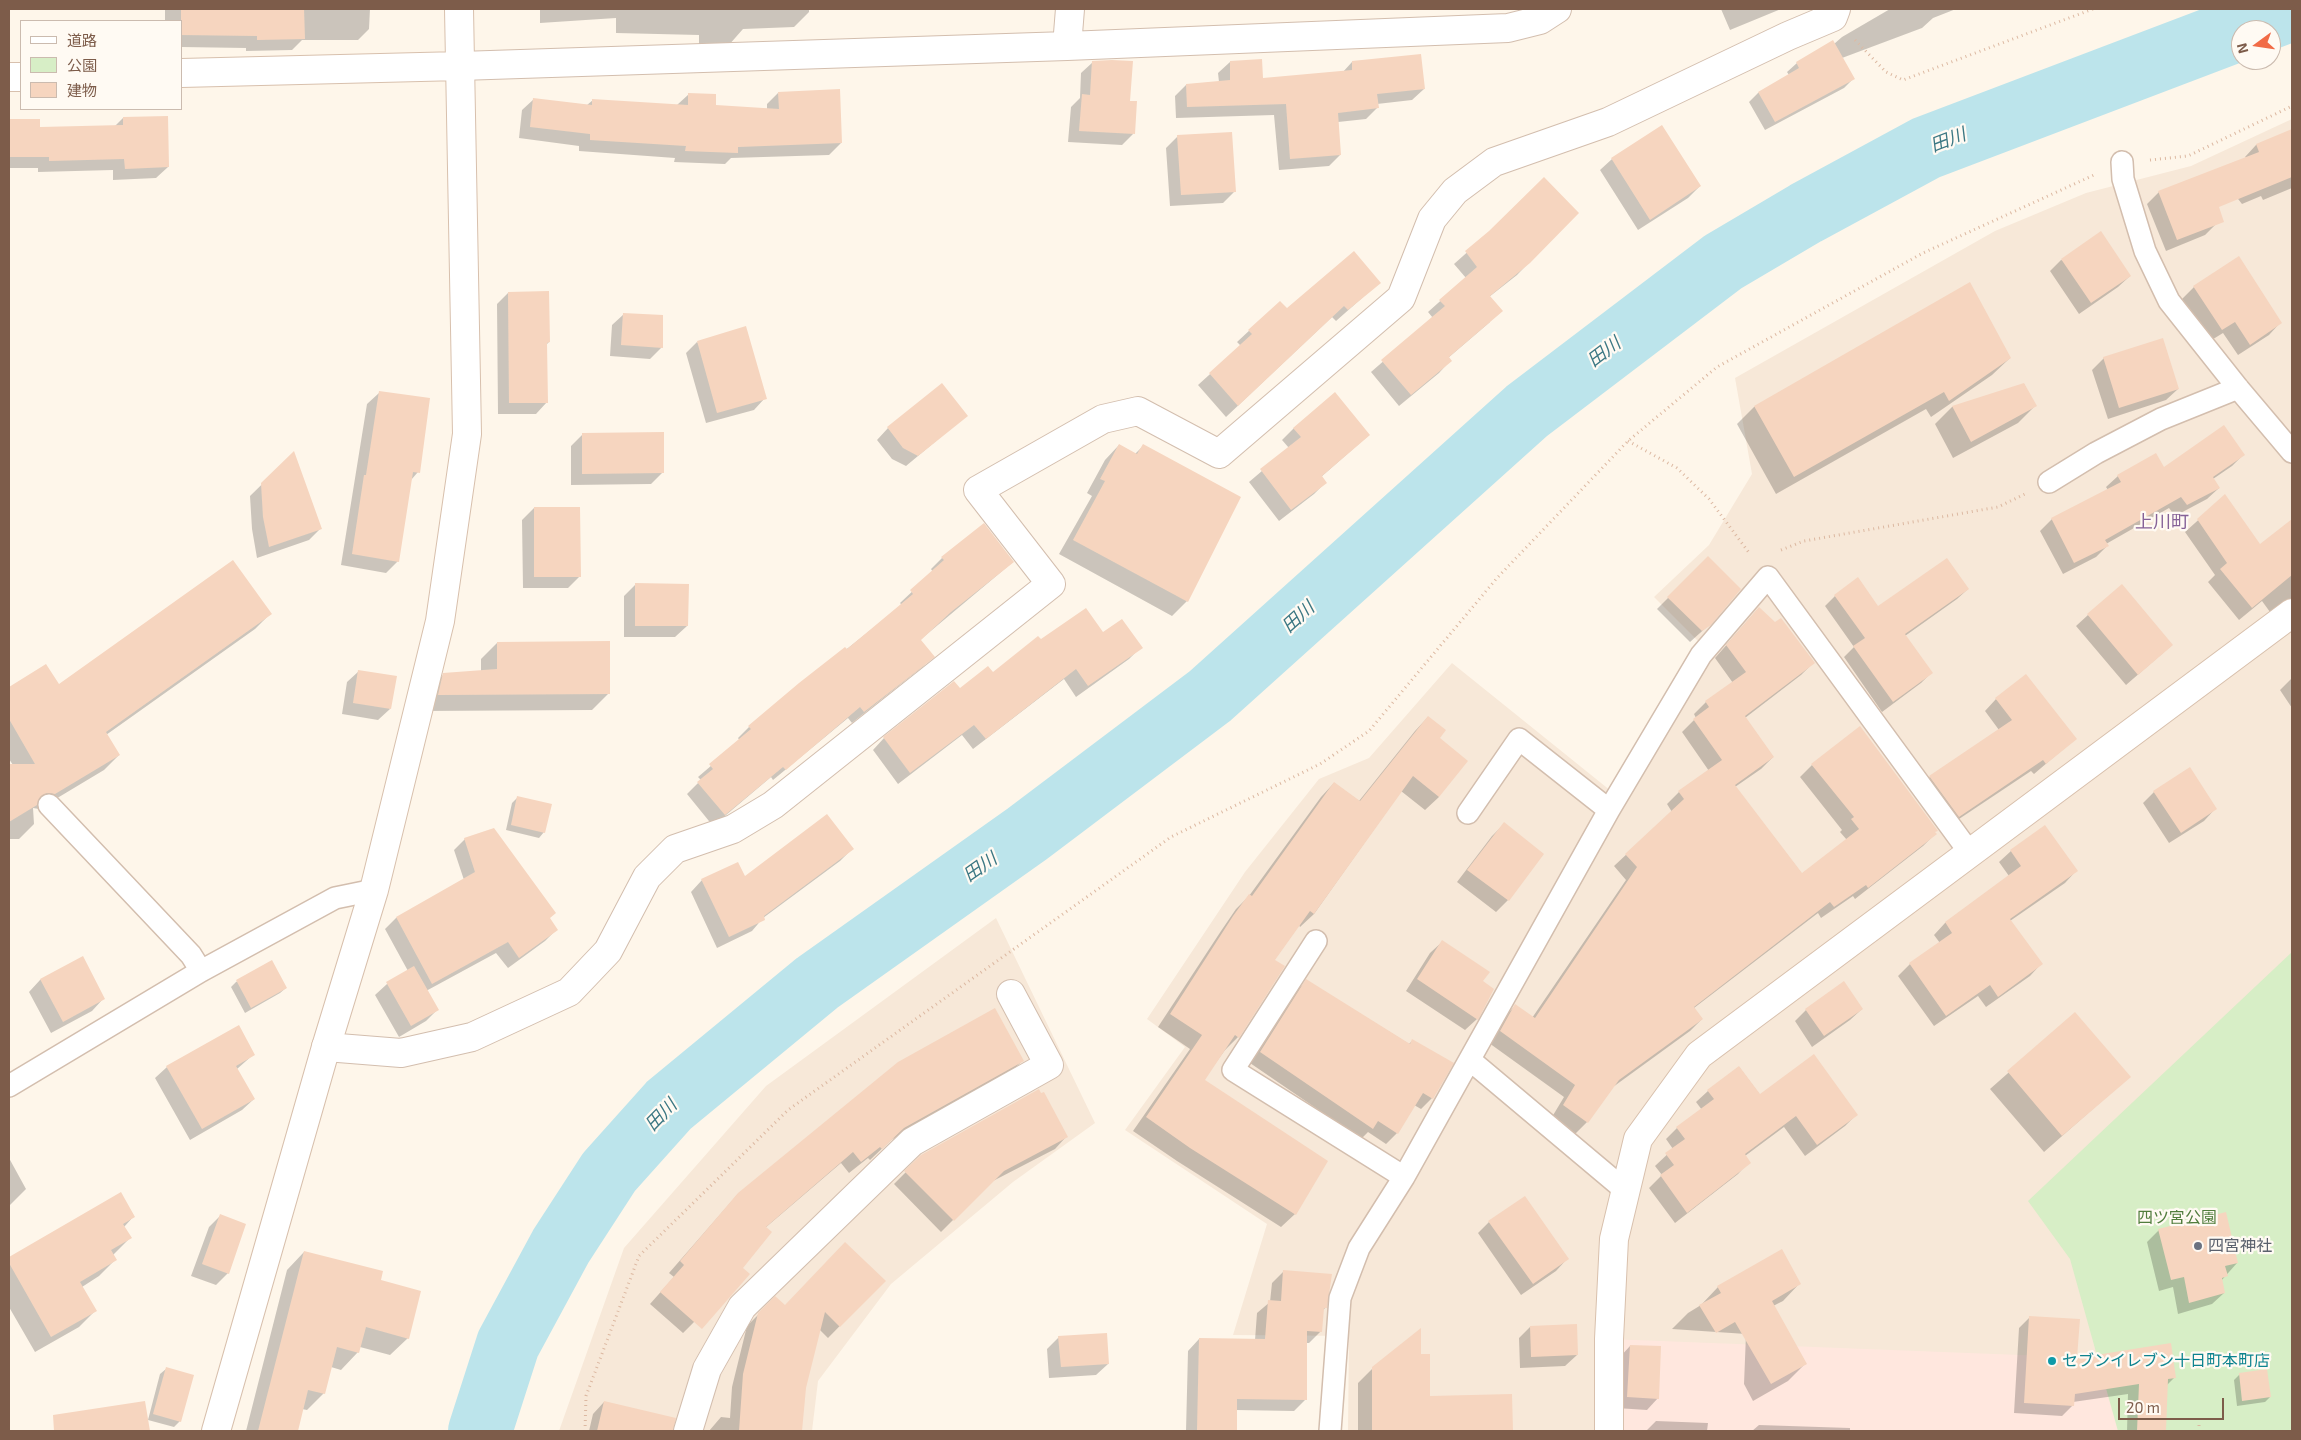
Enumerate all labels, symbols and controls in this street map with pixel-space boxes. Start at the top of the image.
legend [20,20,182,110]
north arrow [2231,20,2281,70]
text: 道路 [67,31,97,49]
text: N [2232,42,2251,55]
text: 公園 [67,56,97,74]
text: 建物 [67,81,97,99]
water label: 田川 [1927,123,1969,157]
water label: 田川 [1583,333,1625,371]
district label: 上川町 [2135,511,2189,533]
water label: 田川 [1277,597,1319,637]
water label: 田川 [959,848,1001,886]
water label: 田川 [641,1095,681,1135]
park label: 四ツ宮公園 [2137,1208,2217,1228]
place label: 四宮神社 [2208,1236,2272,1256]
marker: 四宮神社 [2192,1240,2204,1252]
place label: セブンイレブン十日町本町店 [2062,1351,2270,1371]
marker: セブンイレブン十日町本町店 [2046,1355,2058,1367]
scale bar [2121,1388,2227,1420]
text: 20 m [2126,1398,2160,1416]

